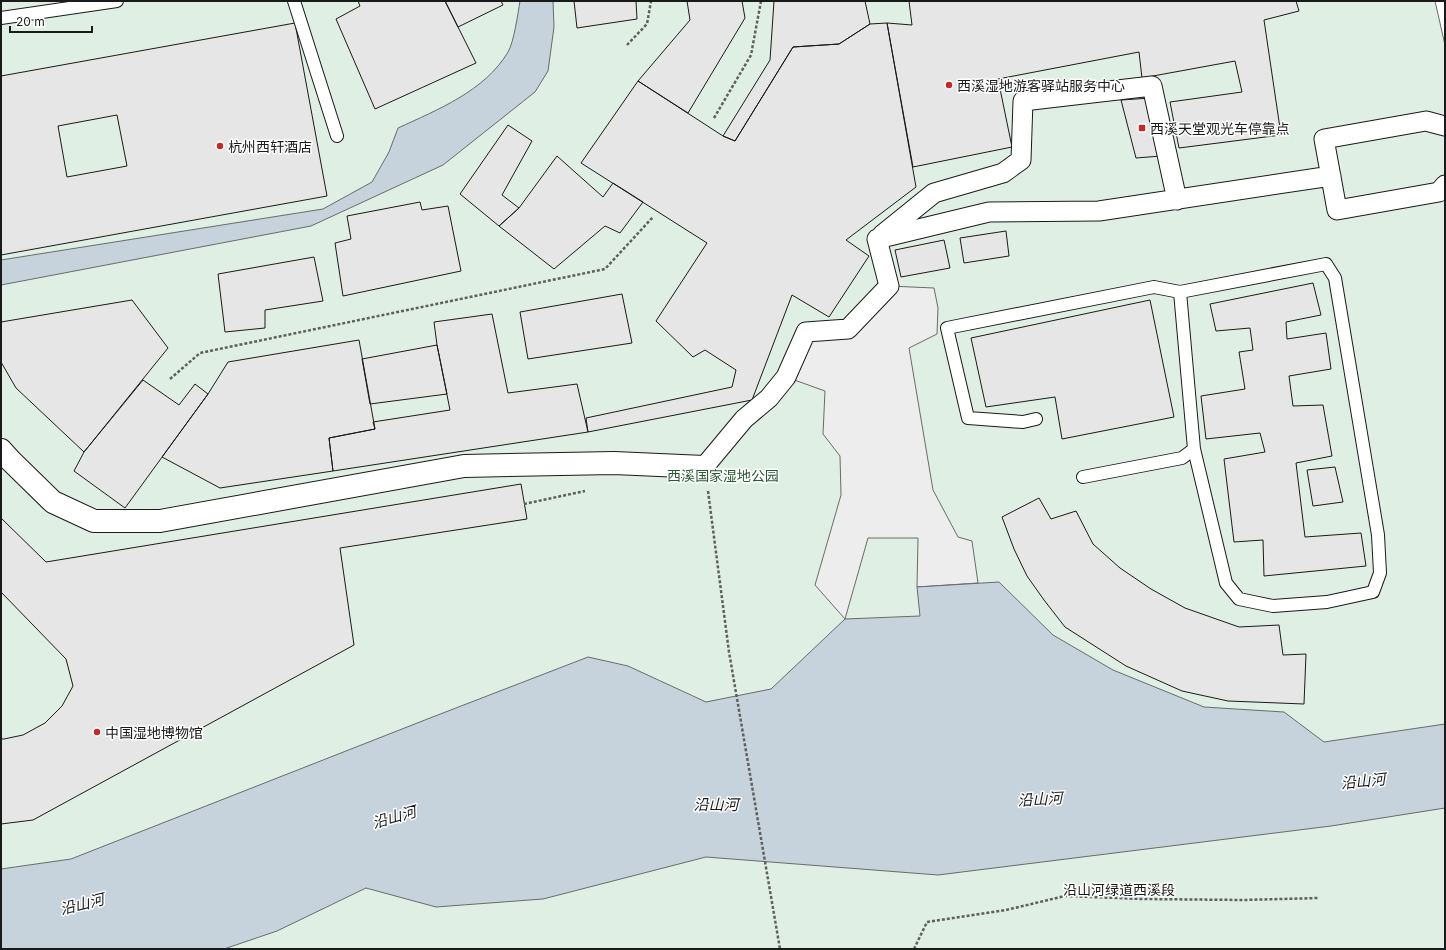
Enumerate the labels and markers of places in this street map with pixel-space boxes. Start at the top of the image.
place label: 西溪湿地游客驿站服务中心 [957,77,1125,94]
marker: 西溪湿地游客驿站服务中心 [944,80,954,90]
place label: 西溪天堂观光车停靠点 [1150,120,1290,137]
marker: 西溪天堂观光车停靠点 [1137,123,1147,133]
place label: 杭州西轩酒店 [228,138,312,155]
marker: 杭州西轩酒店 [215,141,225,151]
place label: 中国湿地博物馆 [105,724,203,741]
marker: 中国湿地博物馆 [92,727,102,737]

